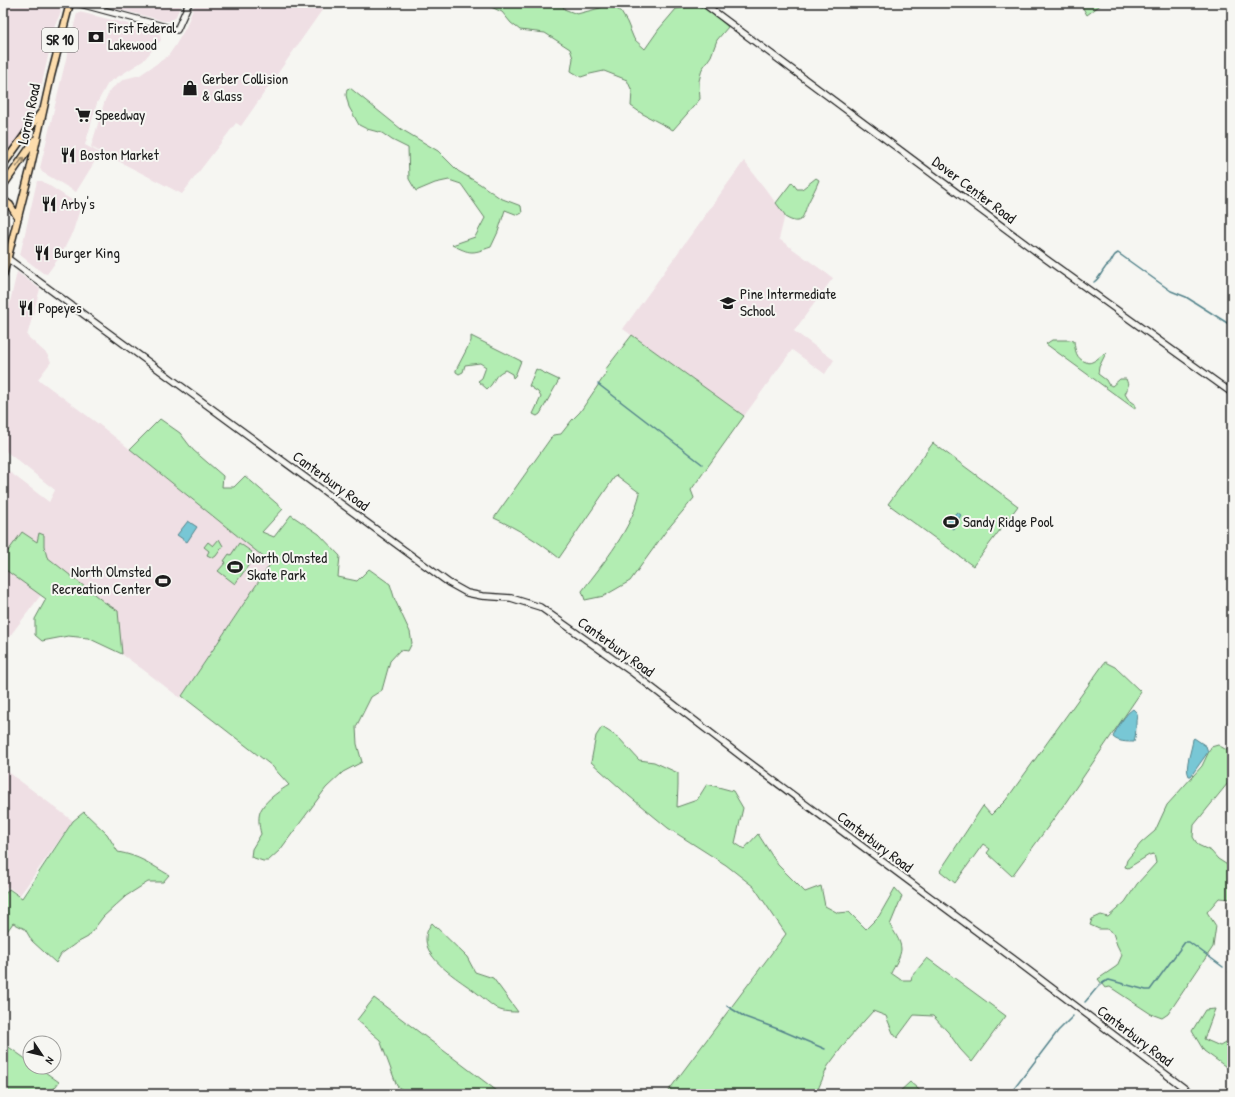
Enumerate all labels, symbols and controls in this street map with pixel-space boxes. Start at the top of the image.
place label: First Federal Lakewood [107,17,176,55]
road number: SR 10 [42,28,78,52]
bank icon: First Federal Lakewood [87,28,105,46]
place label: Gerber Collision & Glass [202,68,289,106]
shop icon: Gerber Collision & Glass [181,79,199,97]
street label: Lorain Road [12,82,45,146]
place label: Speedway [95,104,145,125]
supermarket icon: Speedway [74,106,92,124]
place label: Boston Market [80,144,160,165]
restaurant icon: Boston Market [59,146,77,164]
street label: Dover Center Road [928,151,1021,228]
one-way arrow [16,156,24,167]
place label: Arby's [61,193,95,214]
restaurant icon: Arby's [40,195,58,213]
place label: Burger King [54,242,120,263]
restaurant icon: Burger King [33,244,51,262]
place label: Pine Intermediate School [740,283,836,321]
school or university icon: Pine Intermediate School [719,294,737,312]
place label: Popeyes [38,297,82,318]
restaurant icon: Popeyes [17,299,35,317]
street label: Canterbury Road [289,446,374,516]
place label: Sandy Ridge Pool [963,511,1054,532]
sports icon: Sandy Ridge Pool [942,513,960,531]
place label: North Olmsted Skate Park [247,547,327,585]
sports icon: North Olmsted Skate Park [226,558,244,576]
place label: North Olmsted Recreation Center [52,561,151,599]
sports icon: North Olmsted Recreation Center [154,572,172,590]
street label: Canterbury Road [574,612,659,682]
street label: Canterbury Road [833,806,918,877]
street label: Canterbury Road [1093,1000,1178,1071]
north arrow [22,1035,62,1075]
text: N [43,1054,58,1067]

